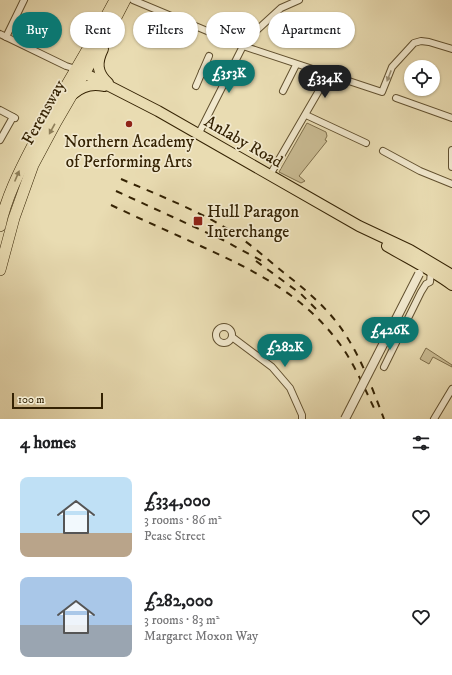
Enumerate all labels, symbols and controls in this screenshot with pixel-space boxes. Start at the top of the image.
chip: Buy [12,12,62,48]
chip: Rent [70,12,125,48]
chip: Filters [133,12,198,48]
chip: New [206,12,260,48]
chip: Apartment [268,12,355,48]
pin: £353K [201,60,257,94]
map controls [404,60,440,96]
button: locate [404,60,440,96]
text: £353K [212,65,246,81]
pin: £334K [297,65,353,99]
text: £334K [307,70,343,86]
one-way arrow [385,70,391,82]
street label: Ferensway [17,75,71,149]
street label: Anlaby Road [200,111,287,173]
marker: Northern Academy of Performing Arts [124,119,134,129]
one-way arrow [48,123,55,135]
place label: Northern Academy of Performing Arts [64,131,195,173]
one-way arrow [14,171,20,182]
place label: Hull Paragon Interchange [207,201,299,243]
marker: Hull Paragon Interchange [192,215,204,227]
pin: £426K [362,317,418,351]
text: £426K [371,322,409,338]
pin: £282K [257,334,313,368]
text: £282K [266,339,304,355]
scale bar [12,391,103,410]
text: 100 m [18,393,44,407]
text: 4 homes [20,432,76,454]
icon: filters [410,432,432,454]
text: £334,000 [144,490,211,512]
icon: home [52,493,100,541]
icon: heart [410,506,432,528]
text: 3 rooms · 86 m² [144,512,222,528]
text: Pease Street [144,528,206,544]
text: £282,000 [144,590,213,612]
icon: home [52,593,100,641]
icon: heart [410,606,432,628]
text: 3 rooms · 83 m² [144,612,220,628]
text: Margaret Moxon Way [144,628,258,644]

